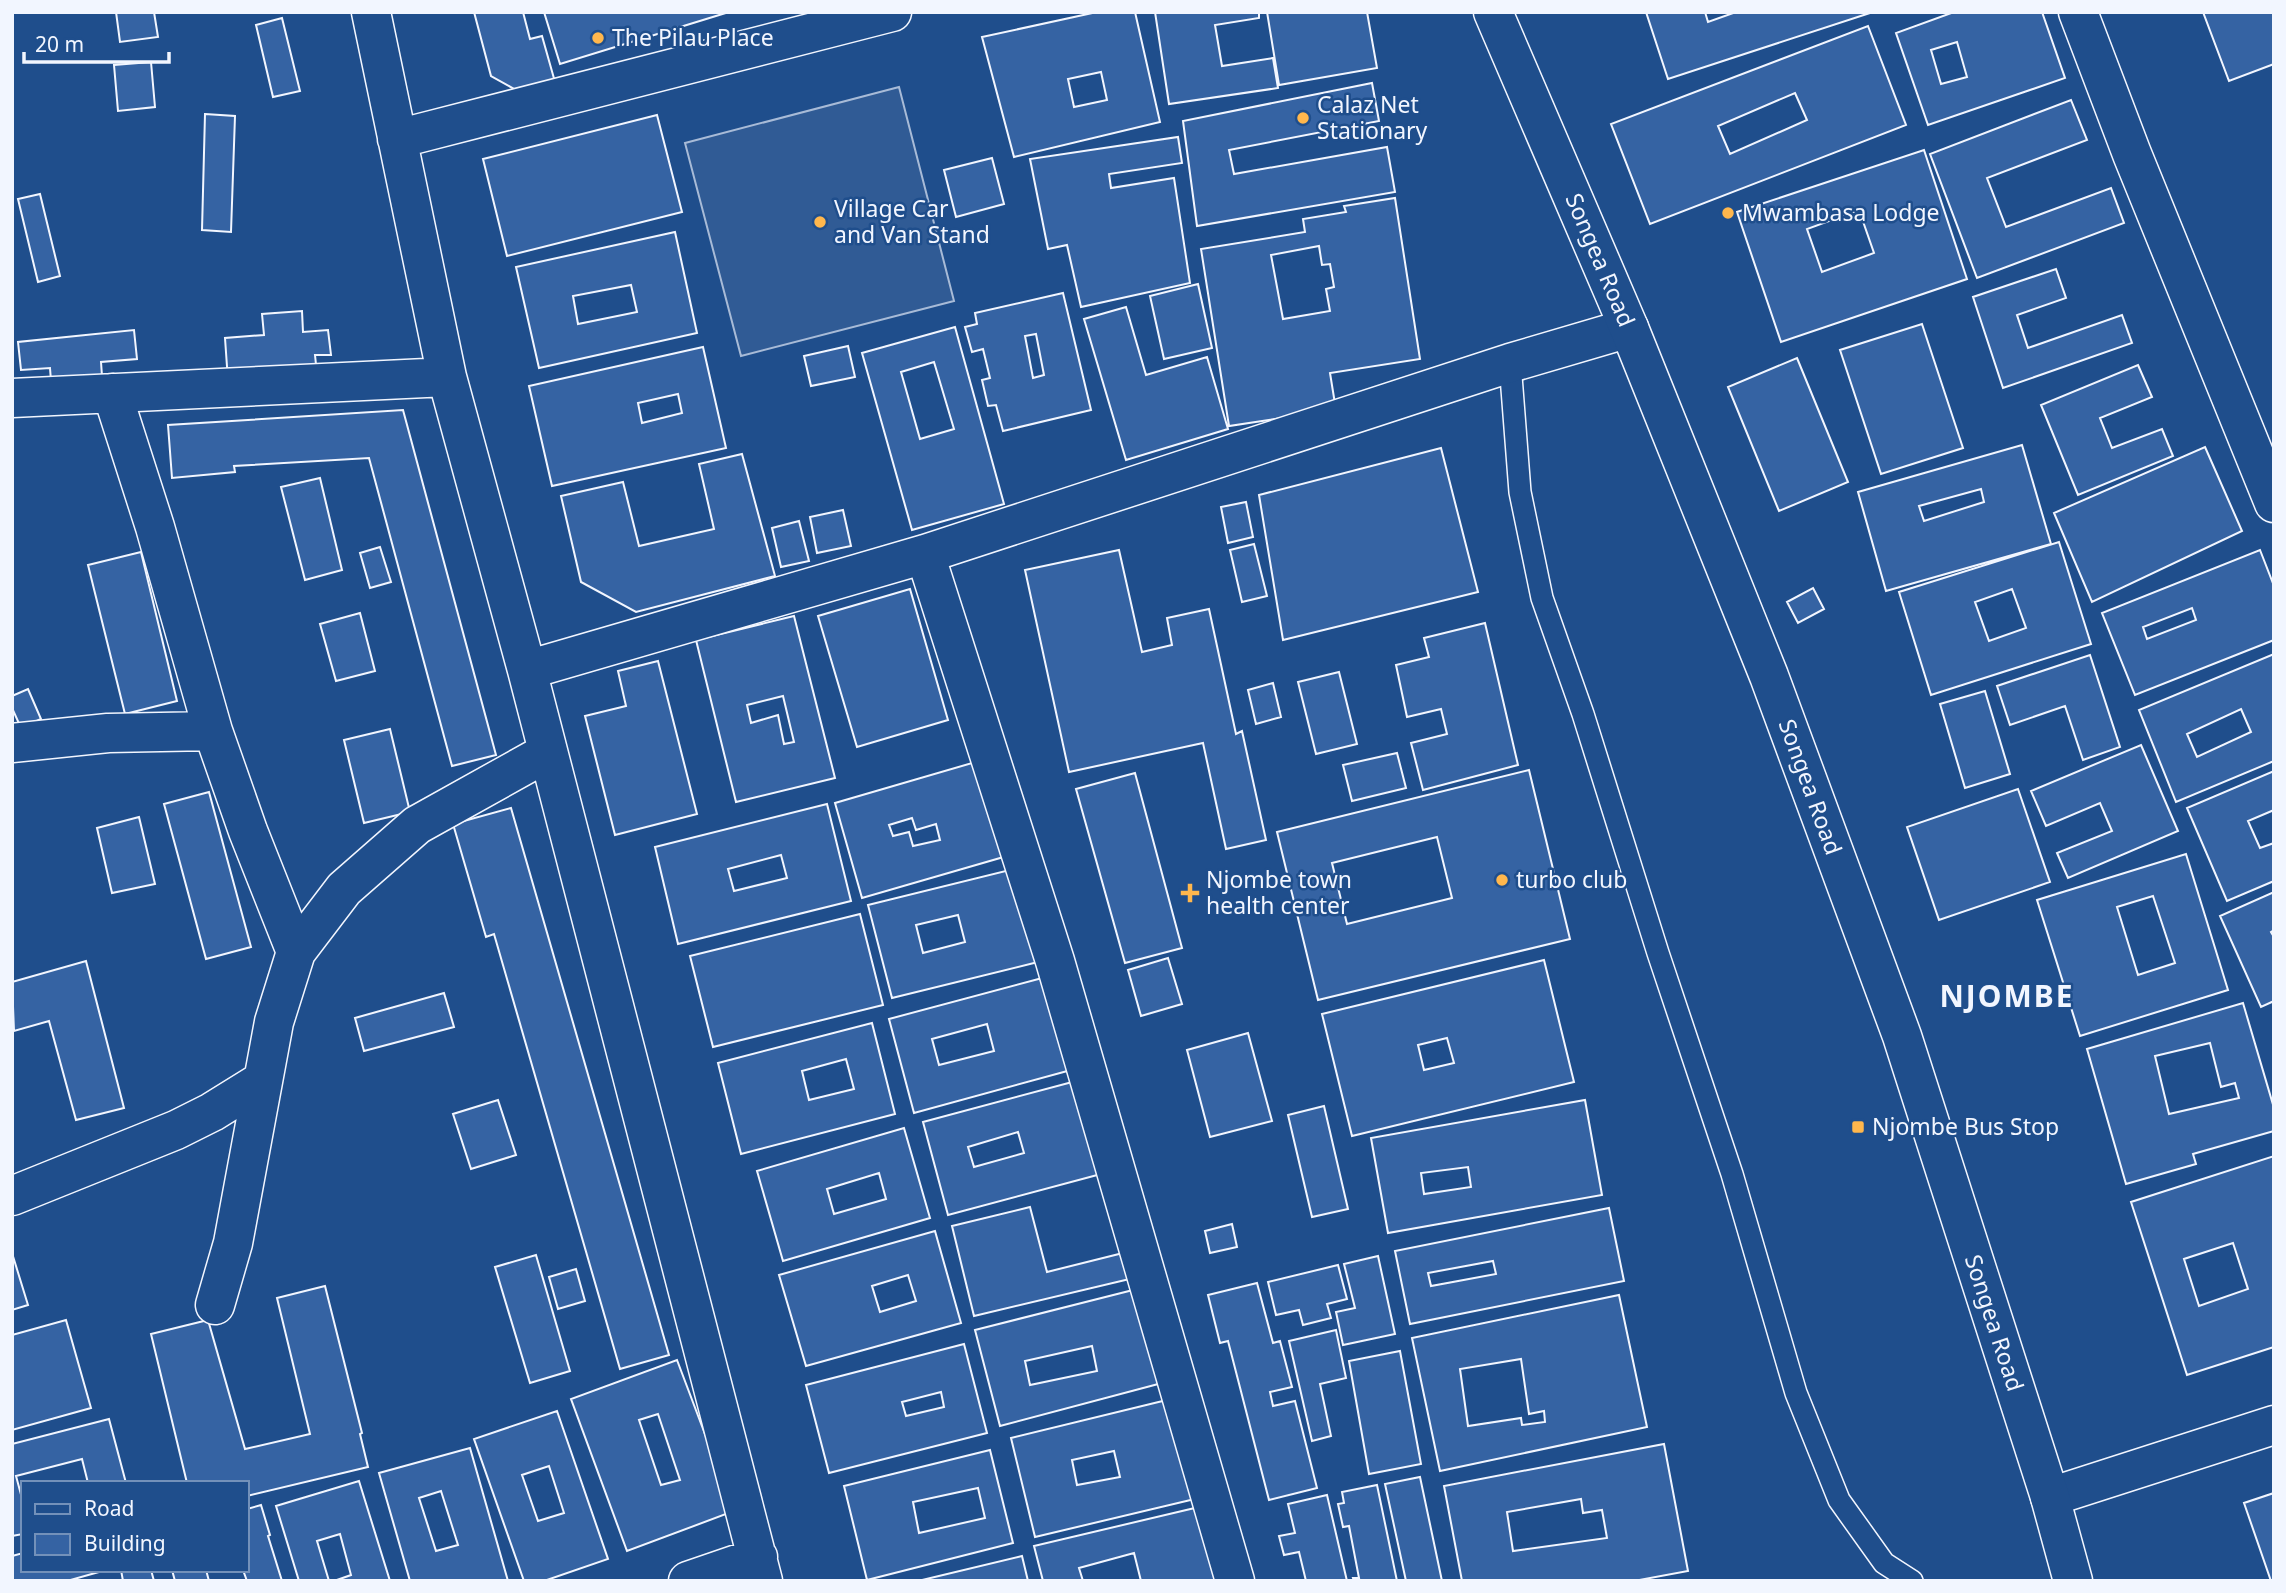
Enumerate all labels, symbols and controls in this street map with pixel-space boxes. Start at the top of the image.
scale bar [24,21,170,65]
place label: The Pilau Place [612,21,774,53]
text: 20 m [35,30,84,58]
marker: The Pilau Place [590,30,606,46]
place label: Calaz Net Stationary [1317,88,1428,146]
marker: Calaz Net Stationary [1295,110,1311,126]
street label: Songea Road [1558,188,1643,331]
place label: Village Car and Van Stand [834,192,990,250]
place label: Mwambasa Lodge [1742,196,1940,228]
marker: Mwambasa Lodge [1720,205,1736,221]
marker: Village Car and Van Stand [812,214,828,230]
street label: Songea Road [1772,714,1850,859]
place label: Njombe town health center [1206,863,1352,921]
place label: turbo club [1516,863,1627,895]
marker: turbo club [1494,872,1510,888]
marker: Njombe town health center [1180,883,1200,903]
district label: NJOMBE [1939,975,2075,1016]
place label: Njombe Bus Stop [1872,1110,2059,1142]
marker: Njombe Bus Stop [1850,1119,1866,1135]
street label: Songea Road [1958,1250,2032,1395]
legend [21,1481,248,1572]
text: Road [84,1494,134,1522]
text: Building [84,1529,166,1557]

